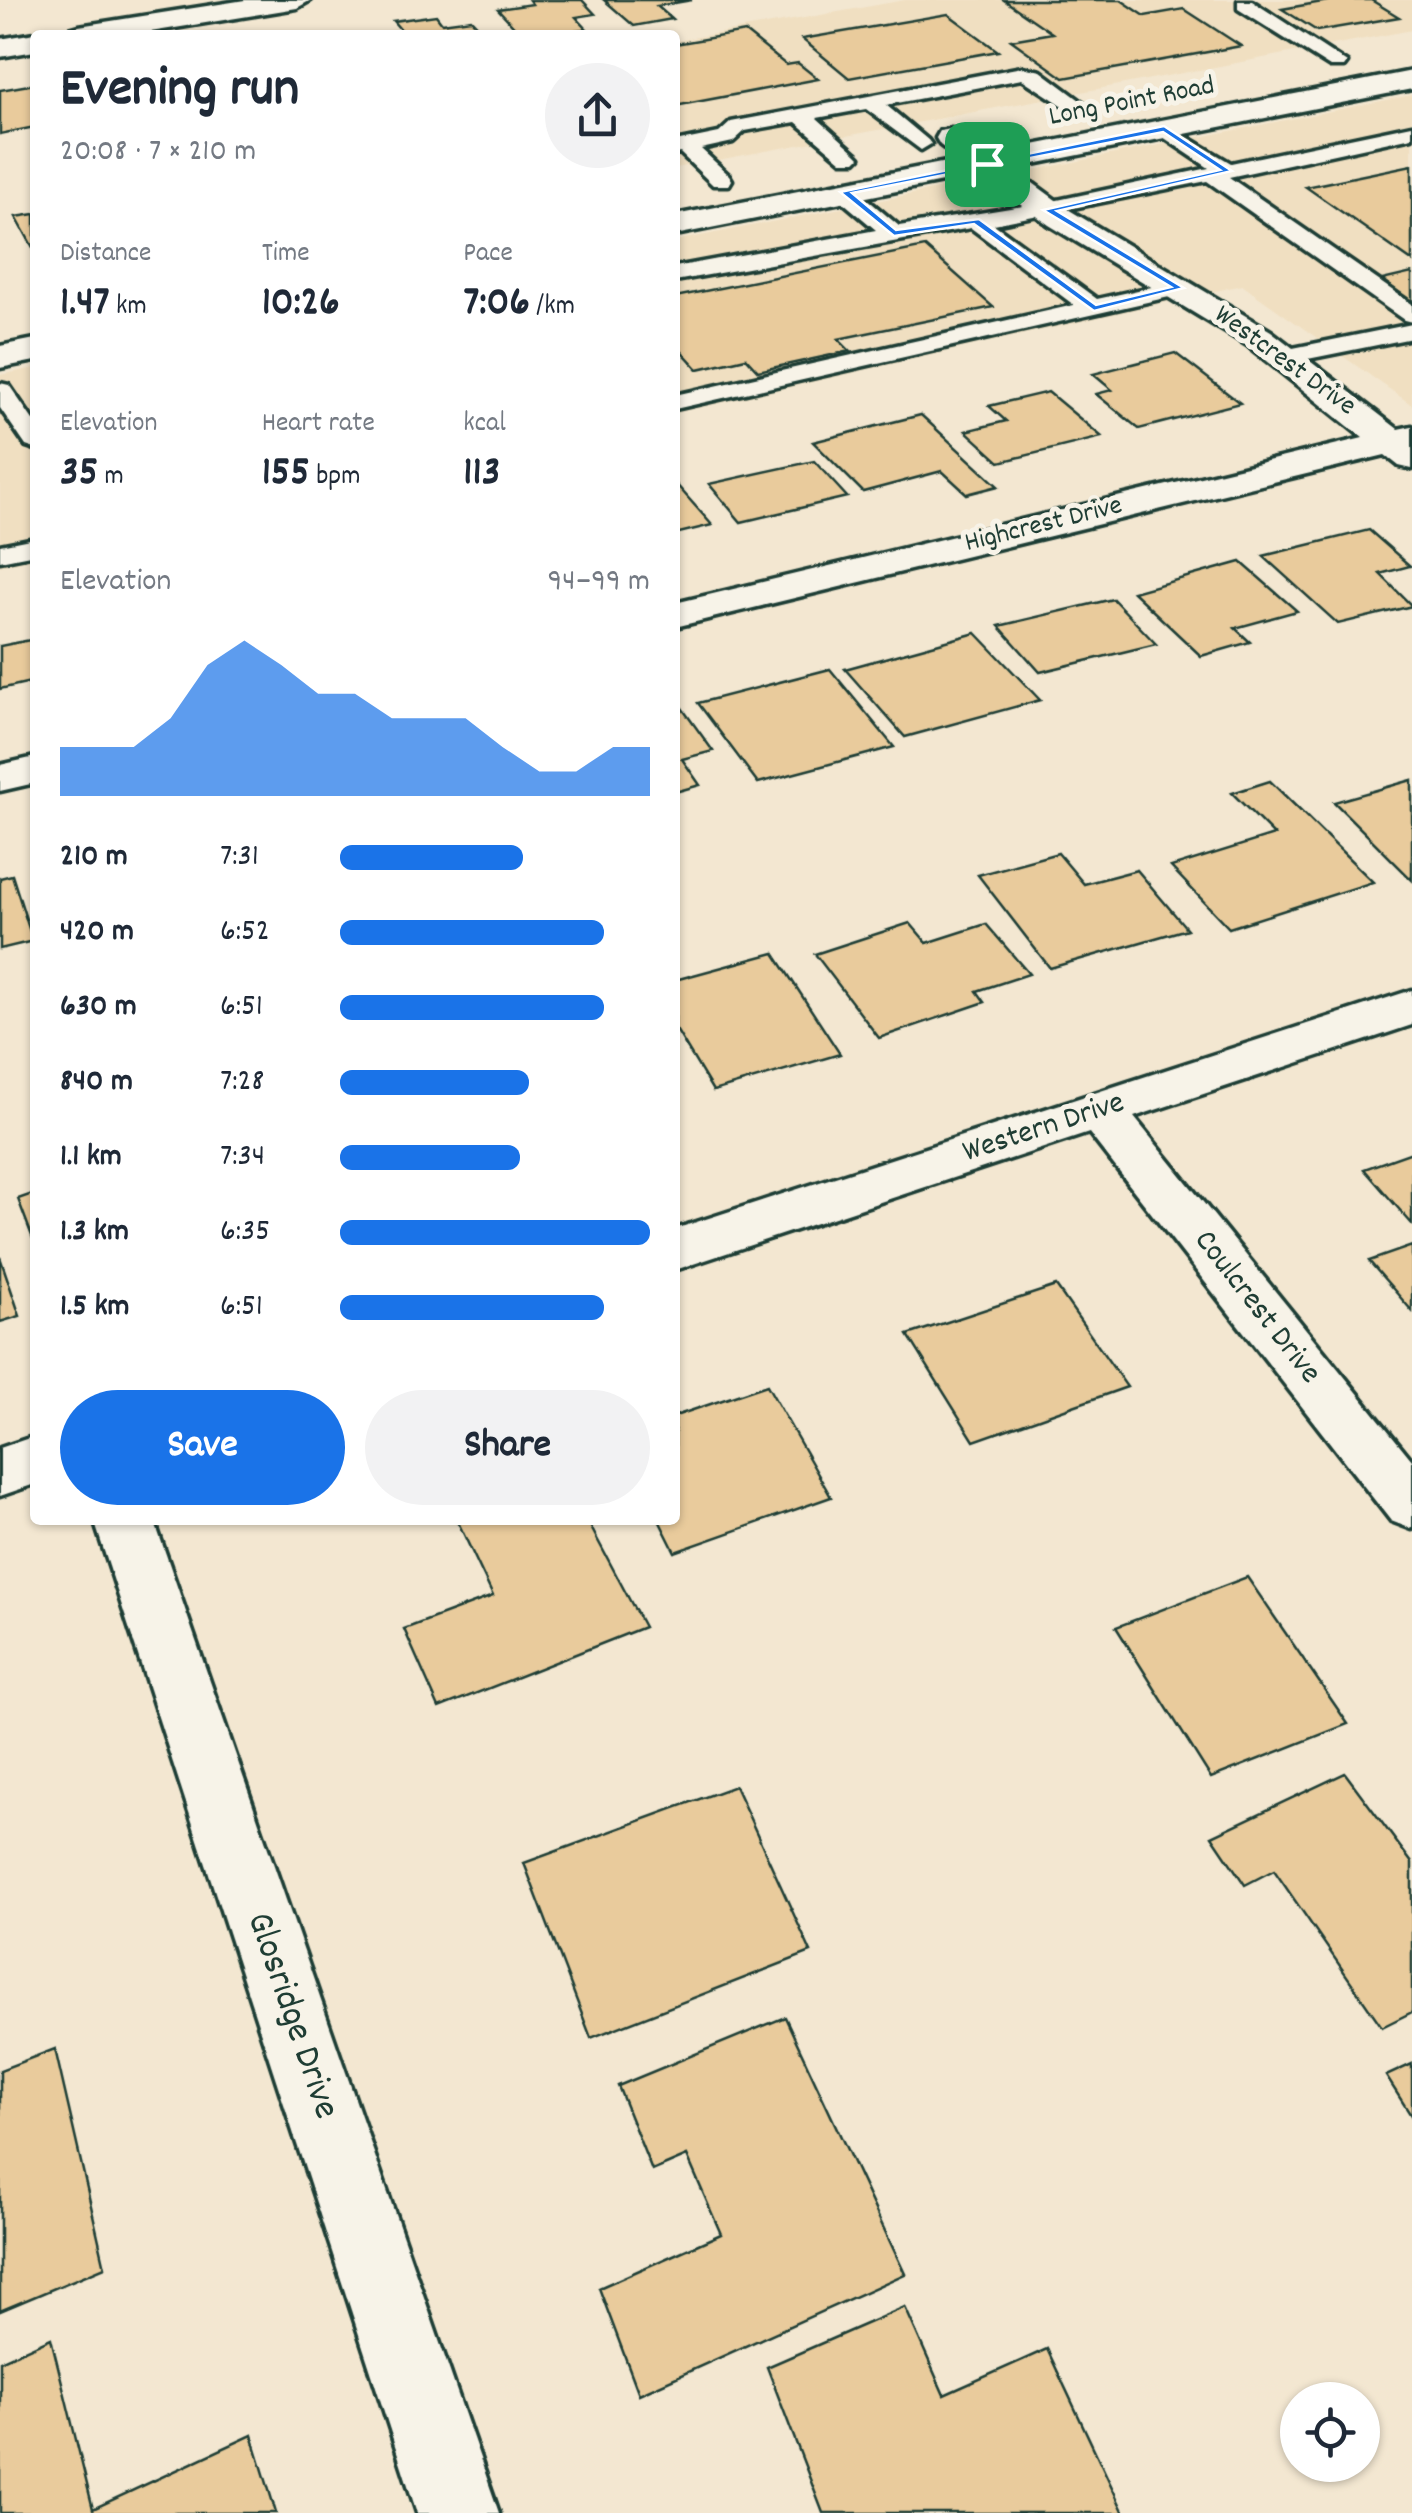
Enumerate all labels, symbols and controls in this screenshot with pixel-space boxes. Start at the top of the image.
text: Evening run [60,53,299,132]
button: share [545,63,650,168]
street label: Long Point Road [1046,67,1218,139]
pin [945,122,1030,207]
text: 20:08 · 7 × 210 m [60,130,256,176]
icon: arrive [960,137,1015,192]
text: Distance [60,235,151,275]
text: Time [262,235,310,275]
text: Pace [463,235,513,275]
text: 1.47 [60,275,110,335]
text: 10:26 [262,275,340,335]
text: 7:06 [463,275,530,335]
text: km [110,288,147,328]
text: /km [530,288,575,328]
street label: Westcrest Drive [1205,297,1363,427]
text: Elevation [60,405,157,445]
text: Heart rate [262,405,375,445]
text: kcal [463,405,506,445]
text: 35 [60,445,98,505]
text: 155 [262,445,310,505]
text: 113 [463,445,500,505]
text: m [98,458,124,498]
text: bpm [310,458,360,498]
street label: Highcrest Drive [961,487,1127,565]
text: Elevation [60,560,171,606]
text: 94–99 m [548,560,650,606]
text: 210 m [60,835,128,881]
text: 7:31 [220,835,259,881]
text: 420 m [60,910,134,956]
text: 6:52 [220,910,270,956]
text: 630 m [60,985,137,1031]
text: 6:51 [220,985,263,1031]
text: 840 m [60,1060,133,1106]
text: 7:28 [220,1060,264,1106]
street label: Western Drive [957,1081,1131,1177]
text: 1.1 km [60,1135,122,1181]
text: 7:34 [220,1135,265,1181]
text: 1.3 km [60,1210,129,1256]
text: 6:35 [220,1210,270,1256]
street label: Coulcrest Drive [1181,1221,1331,1395]
text: 1.5 km [60,1285,130,1331]
text: 6:51 [220,1285,263,1331]
button: Save [60,1390,345,1505]
button: Share [365,1390,650,1505]
street label: Glosridge Drive [230,1905,352,2127]
map controls [1280,2382,1380,2482]
button: locate [1280,2382,1380,2482]

